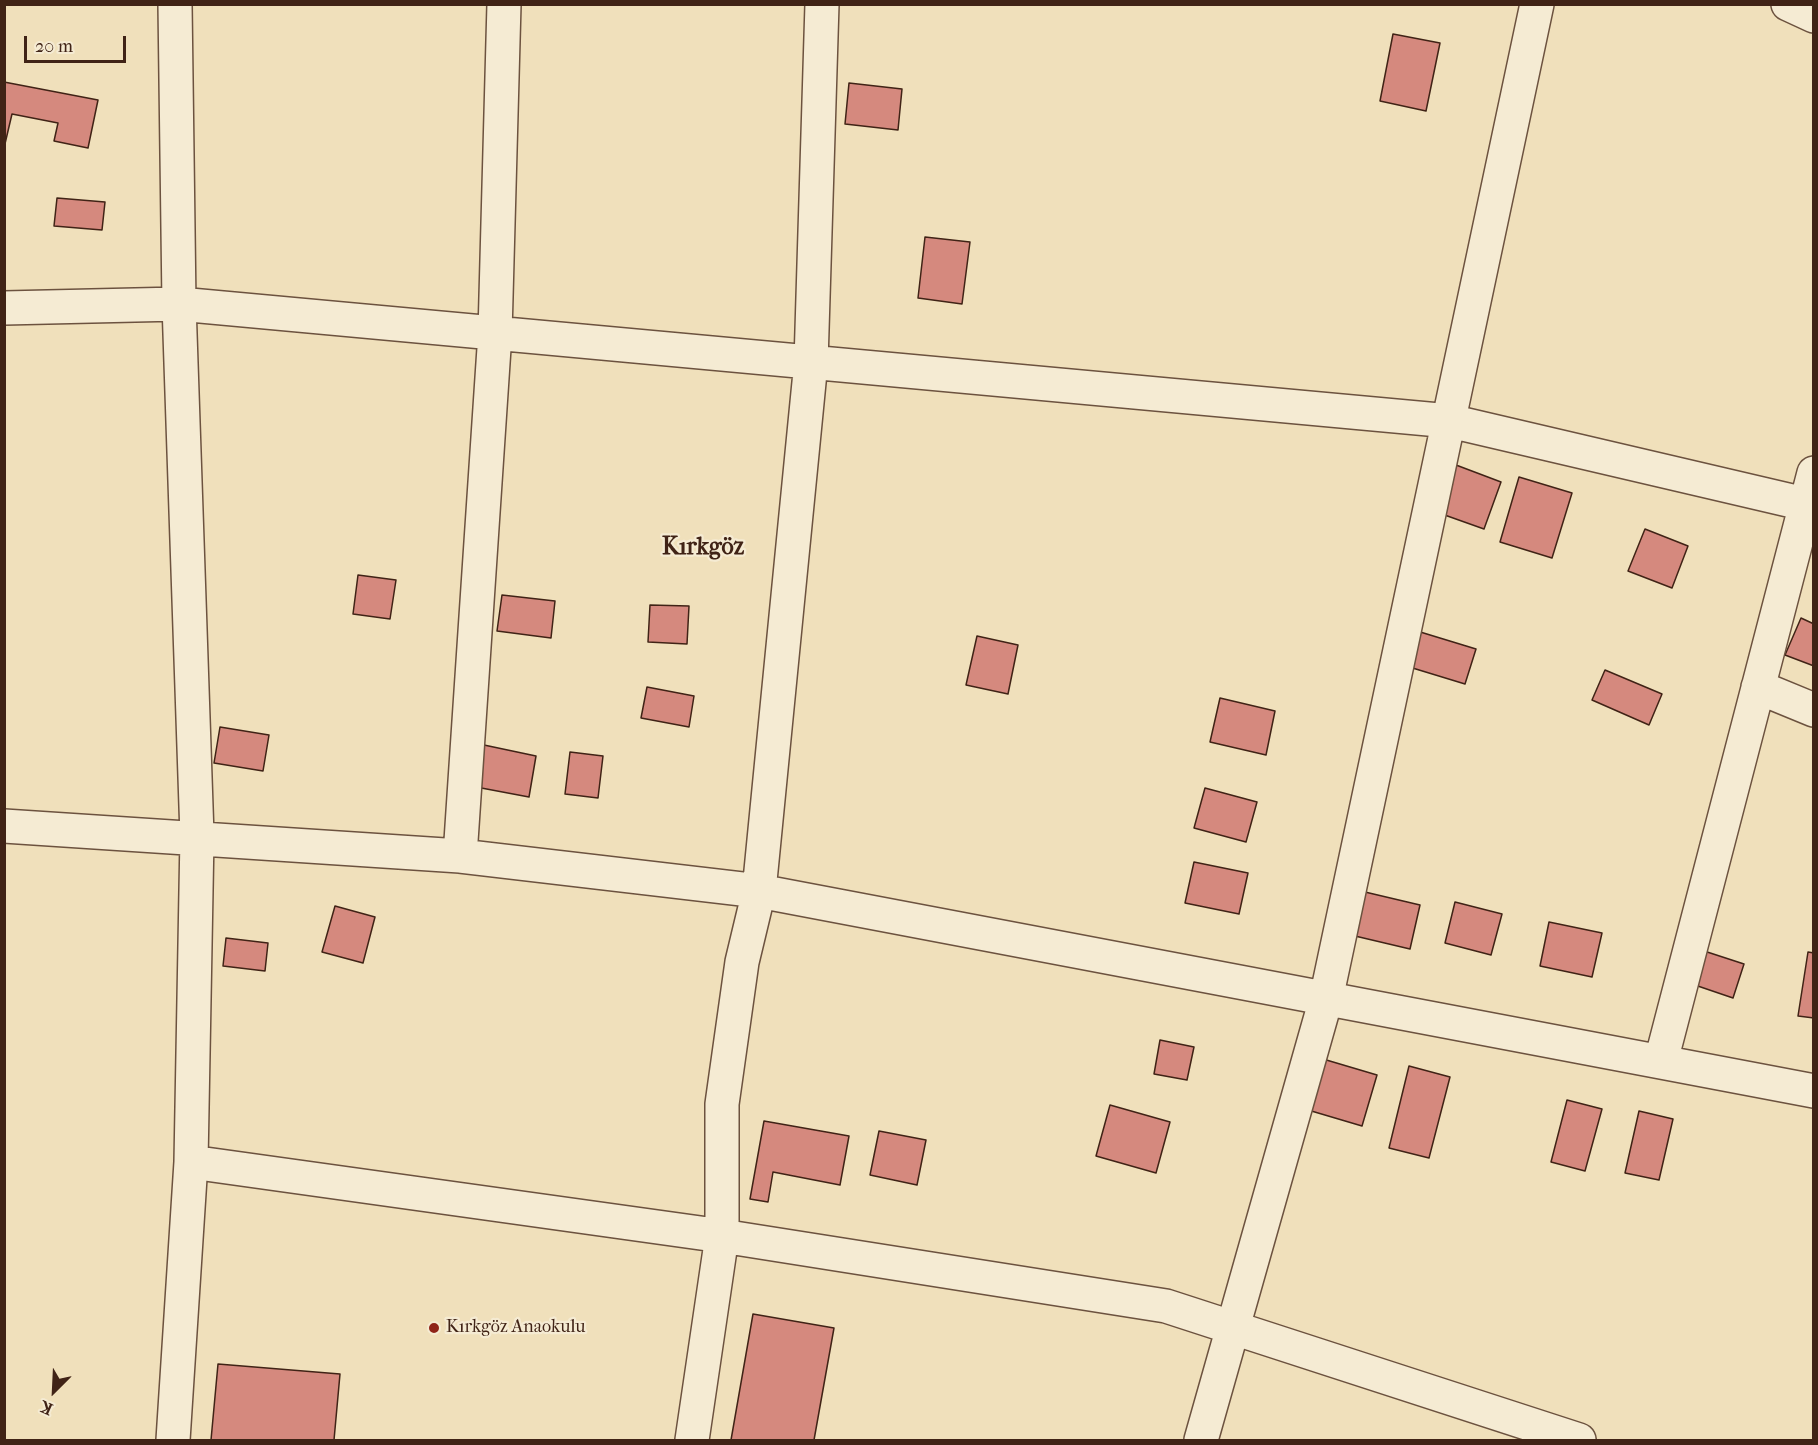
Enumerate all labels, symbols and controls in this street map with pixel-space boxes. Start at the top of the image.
scale bar [27,24,129,62]
text: 20 m [35,36,73,57]
district label: Kırkgöz [662,534,744,562]
place label: Kırkgöz Anaokulu [446,1317,585,1339]
marker: Kırkgöz Anaokulu [427,1321,441,1335]
north arrow [24,1361,84,1421]
text: K [37,1397,56,1419]

